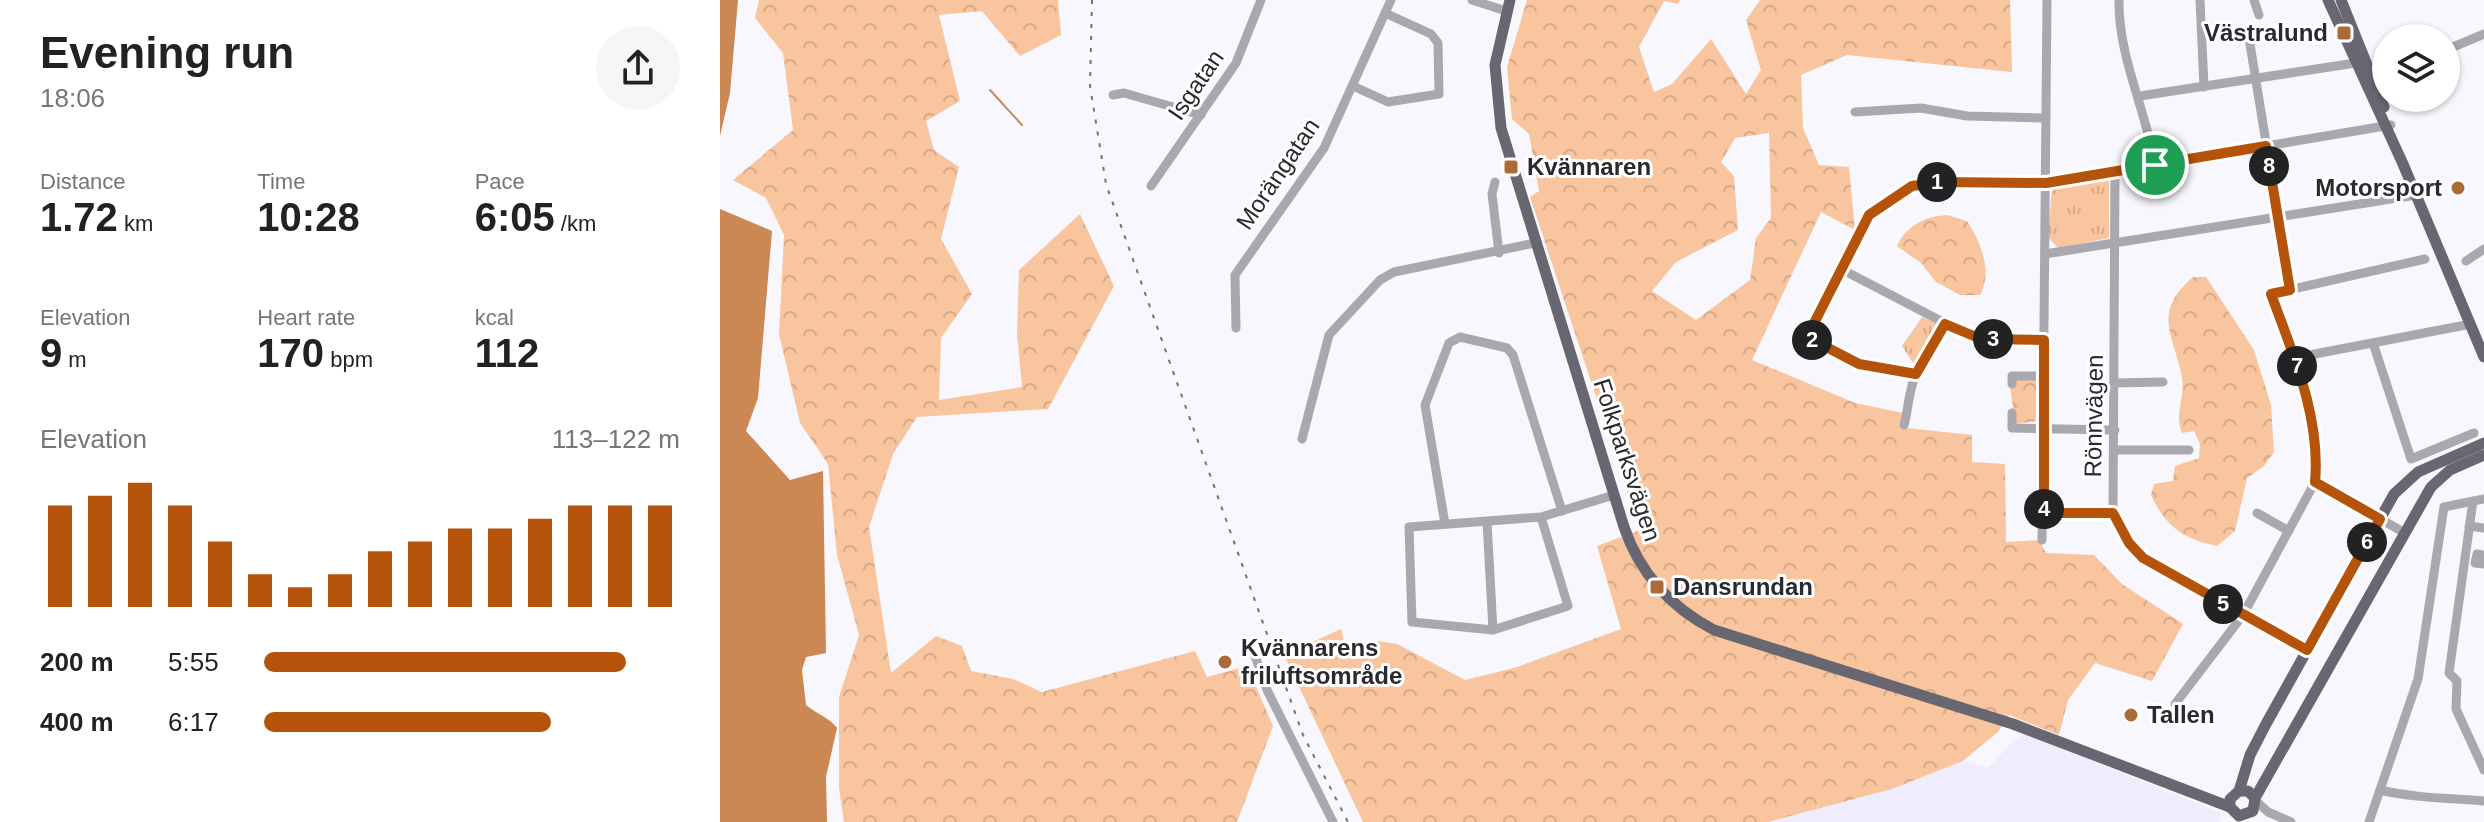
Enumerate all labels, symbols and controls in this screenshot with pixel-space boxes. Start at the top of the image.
place label: Västralund [2204,19,2328,46]
marker: Västralund [2335,24,2353,42]
map controls [2372,24,2460,112]
button: layers [2372,24,2460,112]
button: share [596,26,680,110]
text: Evening run [40,28,294,77]
street label: Isgatan [1162,45,1229,125]
text: 18:06 [40,83,105,113]
street label: Morängatan [1231,113,1325,234]
pin [2121,131,2189,199]
icon: arrive [2133,143,2177,187]
pin: 8 [2249,146,2289,186]
place label: Kvännaren [1527,153,1651,180]
text: 8 [2263,153,2275,178]
marker: Kvännaren [1502,158,1520,176]
pin: 1 [1917,162,1957,202]
text: Distance [40,169,126,194]
text: Time [257,169,305,194]
text: Pace [475,169,525,194]
text: 1 [1931,169,1943,194]
place label: Motorsport [2315,174,2442,201]
marker: Motorsport [2449,179,2467,197]
text: 1.72 [40,195,118,239]
text: 10:28 [257,195,360,239]
text: 6:05 [475,195,555,239]
text: km [118,211,153,236]
text: /km [555,211,596,236]
text: Elevation [40,305,131,330]
text: Heart rate [257,305,355,330]
text: kcal [475,305,514,330]
pin: 3 [1973,319,2013,359]
pin: 2 [1792,320,1832,360]
text: 3 [1987,326,1999,351]
text: 2 [1806,327,1818,352]
text: 9 [40,331,62,375]
text: 170 [257,331,324,375]
text: 112 [475,331,539,375]
pin: 7 [2277,346,2317,386]
text: m [62,347,87,372]
text: bpm [324,347,373,372]
text: 7 [2291,353,2303,378]
street label: Rönnvägen [2079,354,2108,478]
street label: Folkparksvägen [1588,375,1666,545]
text: Elevation [40,424,147,454]
text: 113–122 m [552,424,680,454]
pin: 4 [2024,489,2064,529]
text: 4 [2038,496,2050,521]
pin: 6 [2347,522,2387,562]
text: 6 [2361,529,2373,554]
place label: Dansrundan [1673,573,1813,600]
marker: Dansrundan [1648,578,1666,596]
pin: 5 [2203,584,2243,624]
text: 5 [2217,591,2229,616]
place label: Kvännarens friluftsområde [1241,634,1402,689]
text: 200 m [40,647,114,677]
text: 5:55 [168,647,219,677]
marker: Kvännarens friluftsområde [1216,653,1234,671]
place label: Tallen [2147,701,2215,728]
marker: Tallen [2122,706,2140,724]
text: 400 m [40,707,114,737]
text: 6:17 [168,707,219,737]

